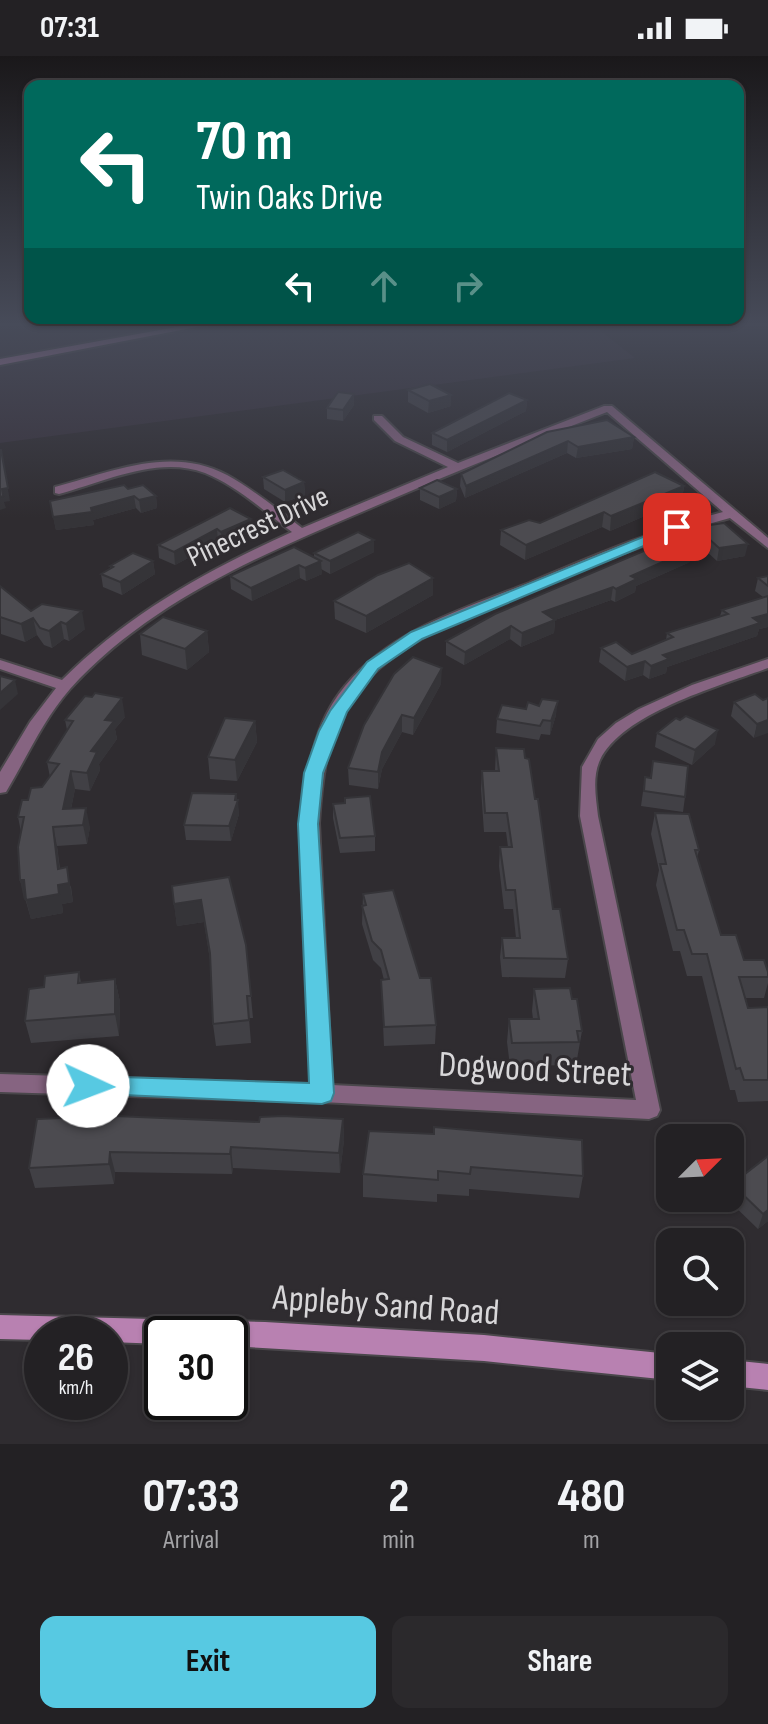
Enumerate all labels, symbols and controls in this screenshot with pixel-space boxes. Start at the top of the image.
text: 07:31 [40,10,99,46]
text: 70 m [196,109,293,176]
icon: left [64,112,168,216]
text: Twin Oaks Drive [196,177,383,220]
icon: left [278,264,322,308]
icon: ahead [362,264,406,308]
icon: right [446,264,490,308]
street label: Pinecrest Drive [181,479,335,575]
pin [643,493,711,561]
icon: arrive [655,505,699,549]
street label: Dogwood Street [437,1043,633,1097]
position arrow [46,1044,130,1128]
north arrow [656,1124,744,1212]
map controls [656,1124,744,1420]
button: search [656,1228,744,1316]
street label: Appleby Sand Road [270,1277,501,1335]
speed limit sign: 30 [144,1316,248,1420]
button: layers [656,1332,744,1420]
text: 26 [58,1334,94,1382]
text: km/h [59,1376,93,1400]
text: 07:33 [143,1468,240,1525]
text: 2 [388,1468,409,1525]
text: 480 [558,1468,625,1525]
text: Arrival [163,1525,219,1556]
text: min [382,1525,415,1556]
text: m [583,1525,600,1556]
button: Exit [40,1616,376,1708]
button: Share [392,1616,728,1708]

